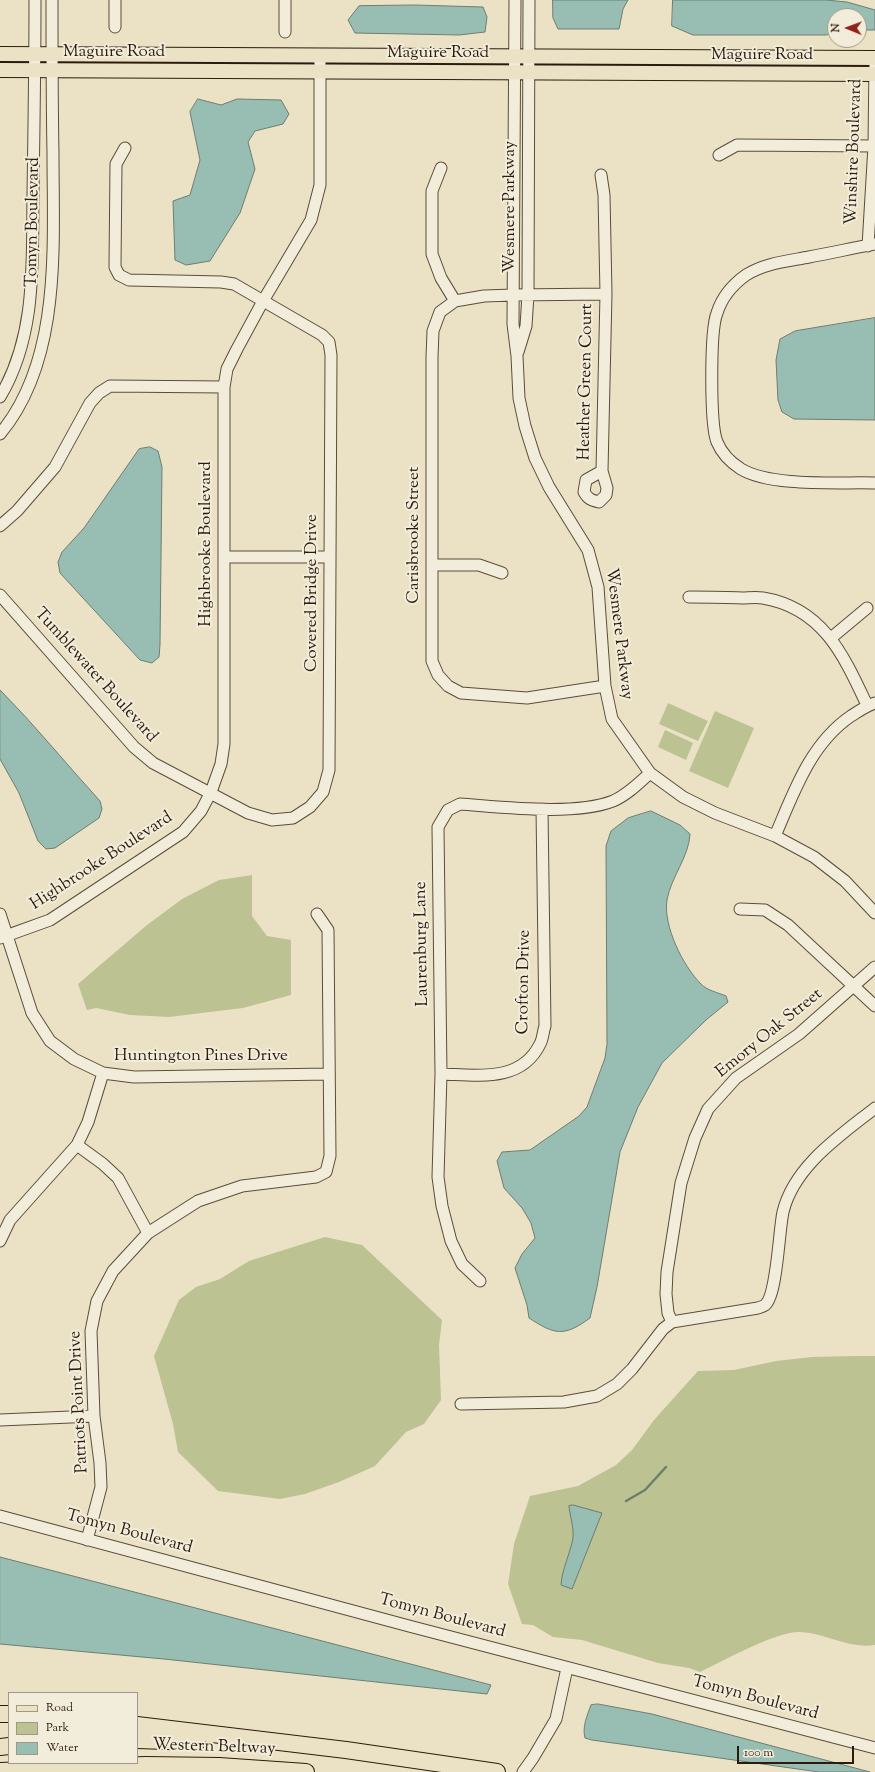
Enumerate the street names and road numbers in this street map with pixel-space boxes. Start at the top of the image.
street label: Maguire Road [63,43,165,63]
street label: Maguire Road [387,44,489,64]
street label: Maguire Road [711,46,813,66]
street label: Winshire Boulevard [842,78,868,226]
street label: Wesmere Parkway [501,141,521,273]
street label: Tomyn Boulevard [23,157,45,287]
street label: Heather Green Court [575,303,599,461]
street label: Highbrooke Boulevard [197,461,217,627]
street label: Carisbrooke Street [405,466,425,604]
street label: Covered Bridge Drive [303,514,323,672]
street label: Wesmere Parkway [600,567,636,701]
street label: Tumblewater Boulevard [29,604,161,748]
street label: Highbrooke Boulevard [27,808,177,916]
street label: Laurenburg Lane [412,881,434,1007]
street label: Crofton Drive [514,929,536,1035]
street label: Emory Oak Street [713,985,827,1083]
street label: Huntington Pines Drive [114,1047,288,1067]
street label: Patriots Point Drive [66,1330,94,1474]
street label: Tomyn Boulevard [64,1506,194,1560]
street label: Tomyn Boulevard [377,1590,507,1644]
street label: Tomyn Boulevard [690,1672,820,1726]
street label: Western Beltway [152,1736,276,1760]

